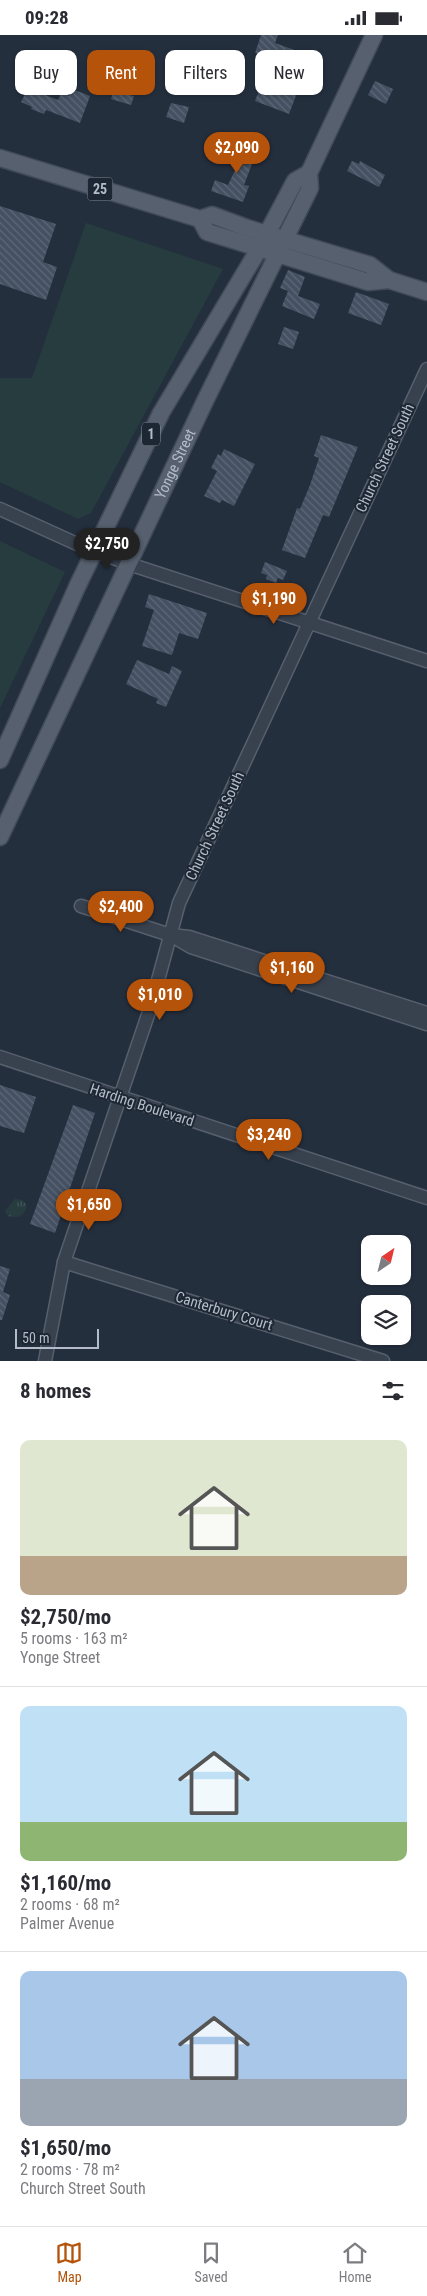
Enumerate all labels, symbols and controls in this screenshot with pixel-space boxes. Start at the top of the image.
text: 09:28 [25,6,69,29]
chip: Buy [15,50,77,95]
chip: Rent [87,50,155,95]
chip: Filters [165,50,245,95]
chip: New [255,50,323,95]
pin: $2,090 [196,131,278,174]
text: $2,090 [215,138,259,157]
road number: 25 [88,177,112,201]
street label: Church Street South [352,401,418,515]
road number: 1 [142,423,160,445]
street label: Yonge Street [151,426,199,502]
pin: $2,750 [66,527,148,570]
text: $2,750 [85,534,129,553]
pin: $1,190 [233,583,315,625]
text: $1,190 [252,589,296,608]
street label: Church Street South [182,769,248,883]
pin: $2,400 [80,891,162,933]
text: $2,400 [99,897,143,916]
pin: $1,160 [251,951,333,994]
text: $1,160 [270,958,314,977]
pin: $1,010 [119,979,201,1021]
text: $1,010 [138,985,182,1004]
street label: Harding Boulevard [88,1080,196,1130]
pin: $3,240 [228,1119,310,1161]
text: $3,240 [247,1125,291,1144]
pin: $1,650 [48,1189,130,1231]
text: $1,650 [67,1195,111,1214]
north arrow [361,1235,411,1285]
map controls [361,1235,411,1345]
street label: Canterbury Court [173,1288,275,1334]
button: layers [361,1295,411,1345]
scale bar [15,1326,99,1349]
text: 50 m [22,1330,50,1346]
icon: filters [379,1377,407,1405]
text: 8 homes [20,1379,91,1403]
icon: home [169,1473,259,1563]
text: $2,750/mo [20,1605,111,1629]
text: 5 rooms · 163 m² [20,1629,128,1648]
text: Yonge Street [20,1648,100,1667]
icon: home [169,1738,259,1828]
text: $1,160/mo [20,1871,111,1895]
text: 2 rooms · 68 m² [20,1895,120,1914]
text: Palmer Avenue [20,1914,114,1933]
icon: home [169,2003,259,2093]
text: $1,650/mo [20,2136,111,2160]
text: 2 rooms · 78 m² [20,2160,120,2179]
text: Church Street South [20,2179,146,2198]
tab: Map [55,2239,83,2285]
tab: Saved [194,2239,228,2285]
tab: Home [339,2239,372,2285]

